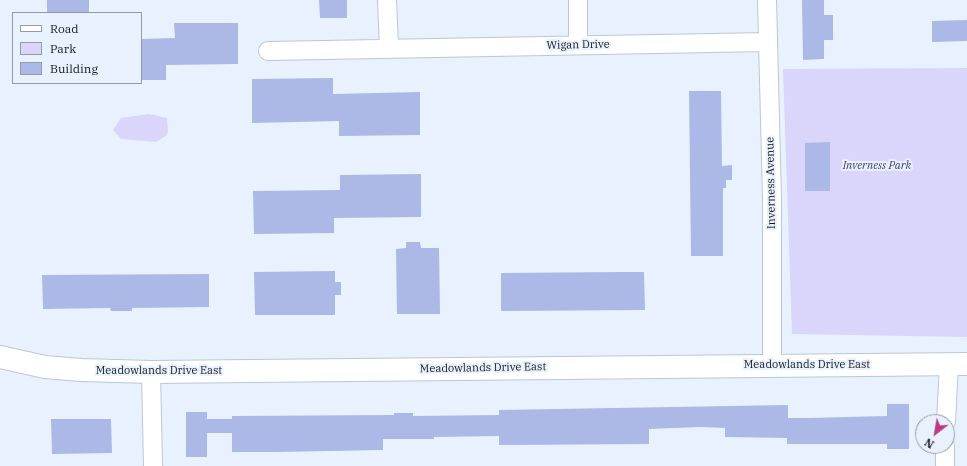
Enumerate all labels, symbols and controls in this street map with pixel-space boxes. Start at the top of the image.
legend [12,12,142,84]
text: Road [50,21,79,36]
street label: Wigan Drive [546,38,610,52]
text: Park [50,41,76,56]
text: Building [50,61,98,76]
street label: Inverness Avenue [764,137,778,229]
park label: Inverness Park [843,159,911,173]
street label: Meadowlands Drive East [744,358,870,372]
street label: Meadowlands Drive East [420,360,546,376]
street label: Meadowlands Drive East [96,364,222,378]
north arrow [915,414,955,454]
text: N [922,435,937,452]

